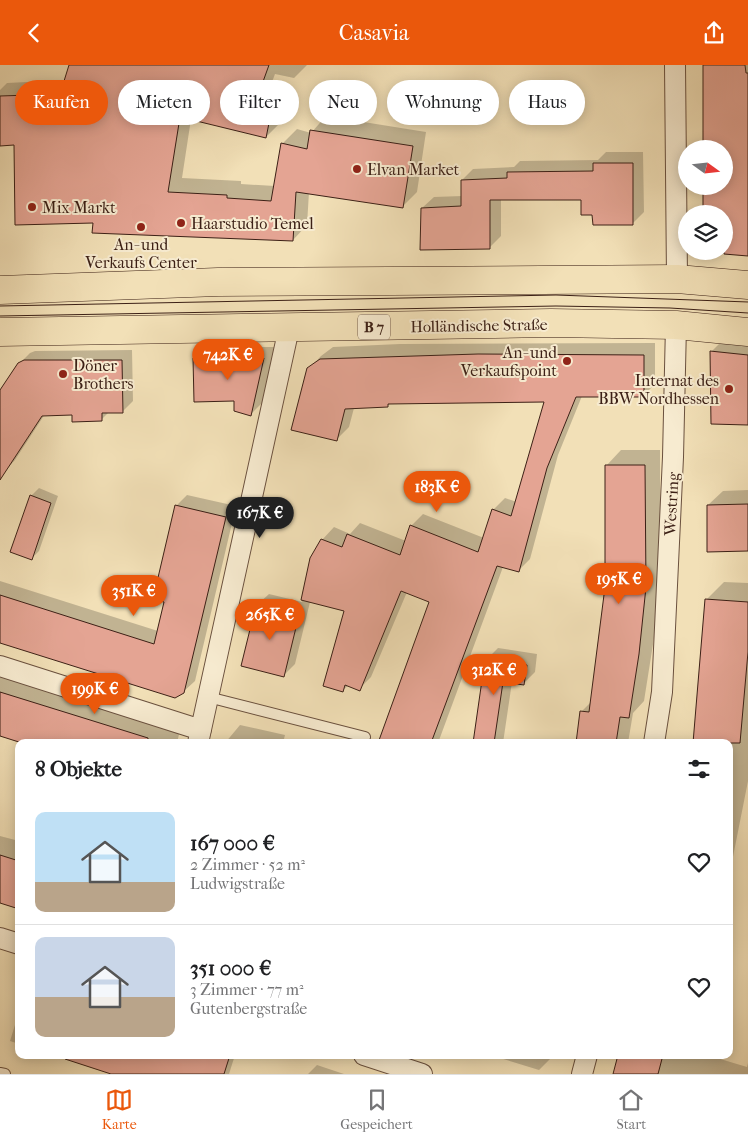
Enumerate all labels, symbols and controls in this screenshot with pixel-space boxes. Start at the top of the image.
icon: back [20,19,48,47]
icon: share [700,19,728,47]
text: Casavia [339,20,409,46]
chip: Kaufen [15,80,108,125]
chip: Mieten [118,80,210,125]
chip: Filter [220,80,299,125]
chip: Neu [309,80,377,125]
chip: Wohnung [387,80,499,125]
chip: Haus [509,80,585,125]
north arrow [678,140,732,195]
map controls [678,140,733,260]
place label: Elvan Market [367,160,460,179]
marker: Elvan Market [351,163,363,175]
place label: Mix Markt [42,198,116,217]
marker: Mix Markt [26,201,38,213]
button: layers [678,205,733,260]
place label: Haarstudio Temel [191,214,314,233]
marker: Haarstudio Temel [175,217,187,229]
marker: An- und Verkaufs Center [135,221,147,233]
place label: An- und Verkaufs Center [84,235,197,272]
road number: B 7 [358,315,390,339]
street label: Holländische Straße [410,315,548,336]
pin: 742K € [187,339,269,381]
place label: An- und Verkaufspoint [460,343,557,380]
text: 742K € [203,345,253,364]
marker: An- und Verkaufspoint [561,355,573,367]
place label: Döner Brothers [73,356,133,393]
marker: Döner Brothers [57,368,69,380]
place label: Internat des BBW Nordhessen [598,371,720,408]
marker: Internat des BBW Nordhessen [723,383,735,395]
pin: 183K € [396,471,478,513]
street label: Westring [660,471,683,537]
text: 183K € [415,477,459,496]
pin: 167K € [219,497,301,539]
text: 167K € [237,503,283,522]
pin: 195K € [578,563,660,605]
text: 195K € [596,569,642,588]
pin: 351K € [93,575,175,617]
text: 351K € [112,581,156,600]
pin: 265K € [229,599,311,641]
text: 265K € [246,605,294,624]
pin: 312K € [453,653,535,696]
text: 312K € [471,660,517,679]
pin: 199K € [54,673,136,715]
text: 199K € [71,679,119,698]
icon: filters [685,755,713,783]
text: 8 Objekte [35,757,122,781]
text: 167 000 € [190,831,275,855]
icon: home [75,832,135,892]
icon: heart [685,848,713,876]
text: 2 Zimmer · 52 m² [190,855,305,874]
text: Ludwigstraße [190,874,285,893]
text: 351 000 € [190,956,271,980]
icon: home [75,957,135,1017]
icon: heart [685,973,713,1001]
text: 3 Zimmer · 77 m² [190,980,304,999]
text: Gutenbergstraße [190,999,307,1018]
tab: Karte [102,1086,137,1133]
tab: Gespeichert [340,1086,413,1133]
tab: Start [616,1086,646,1133]

